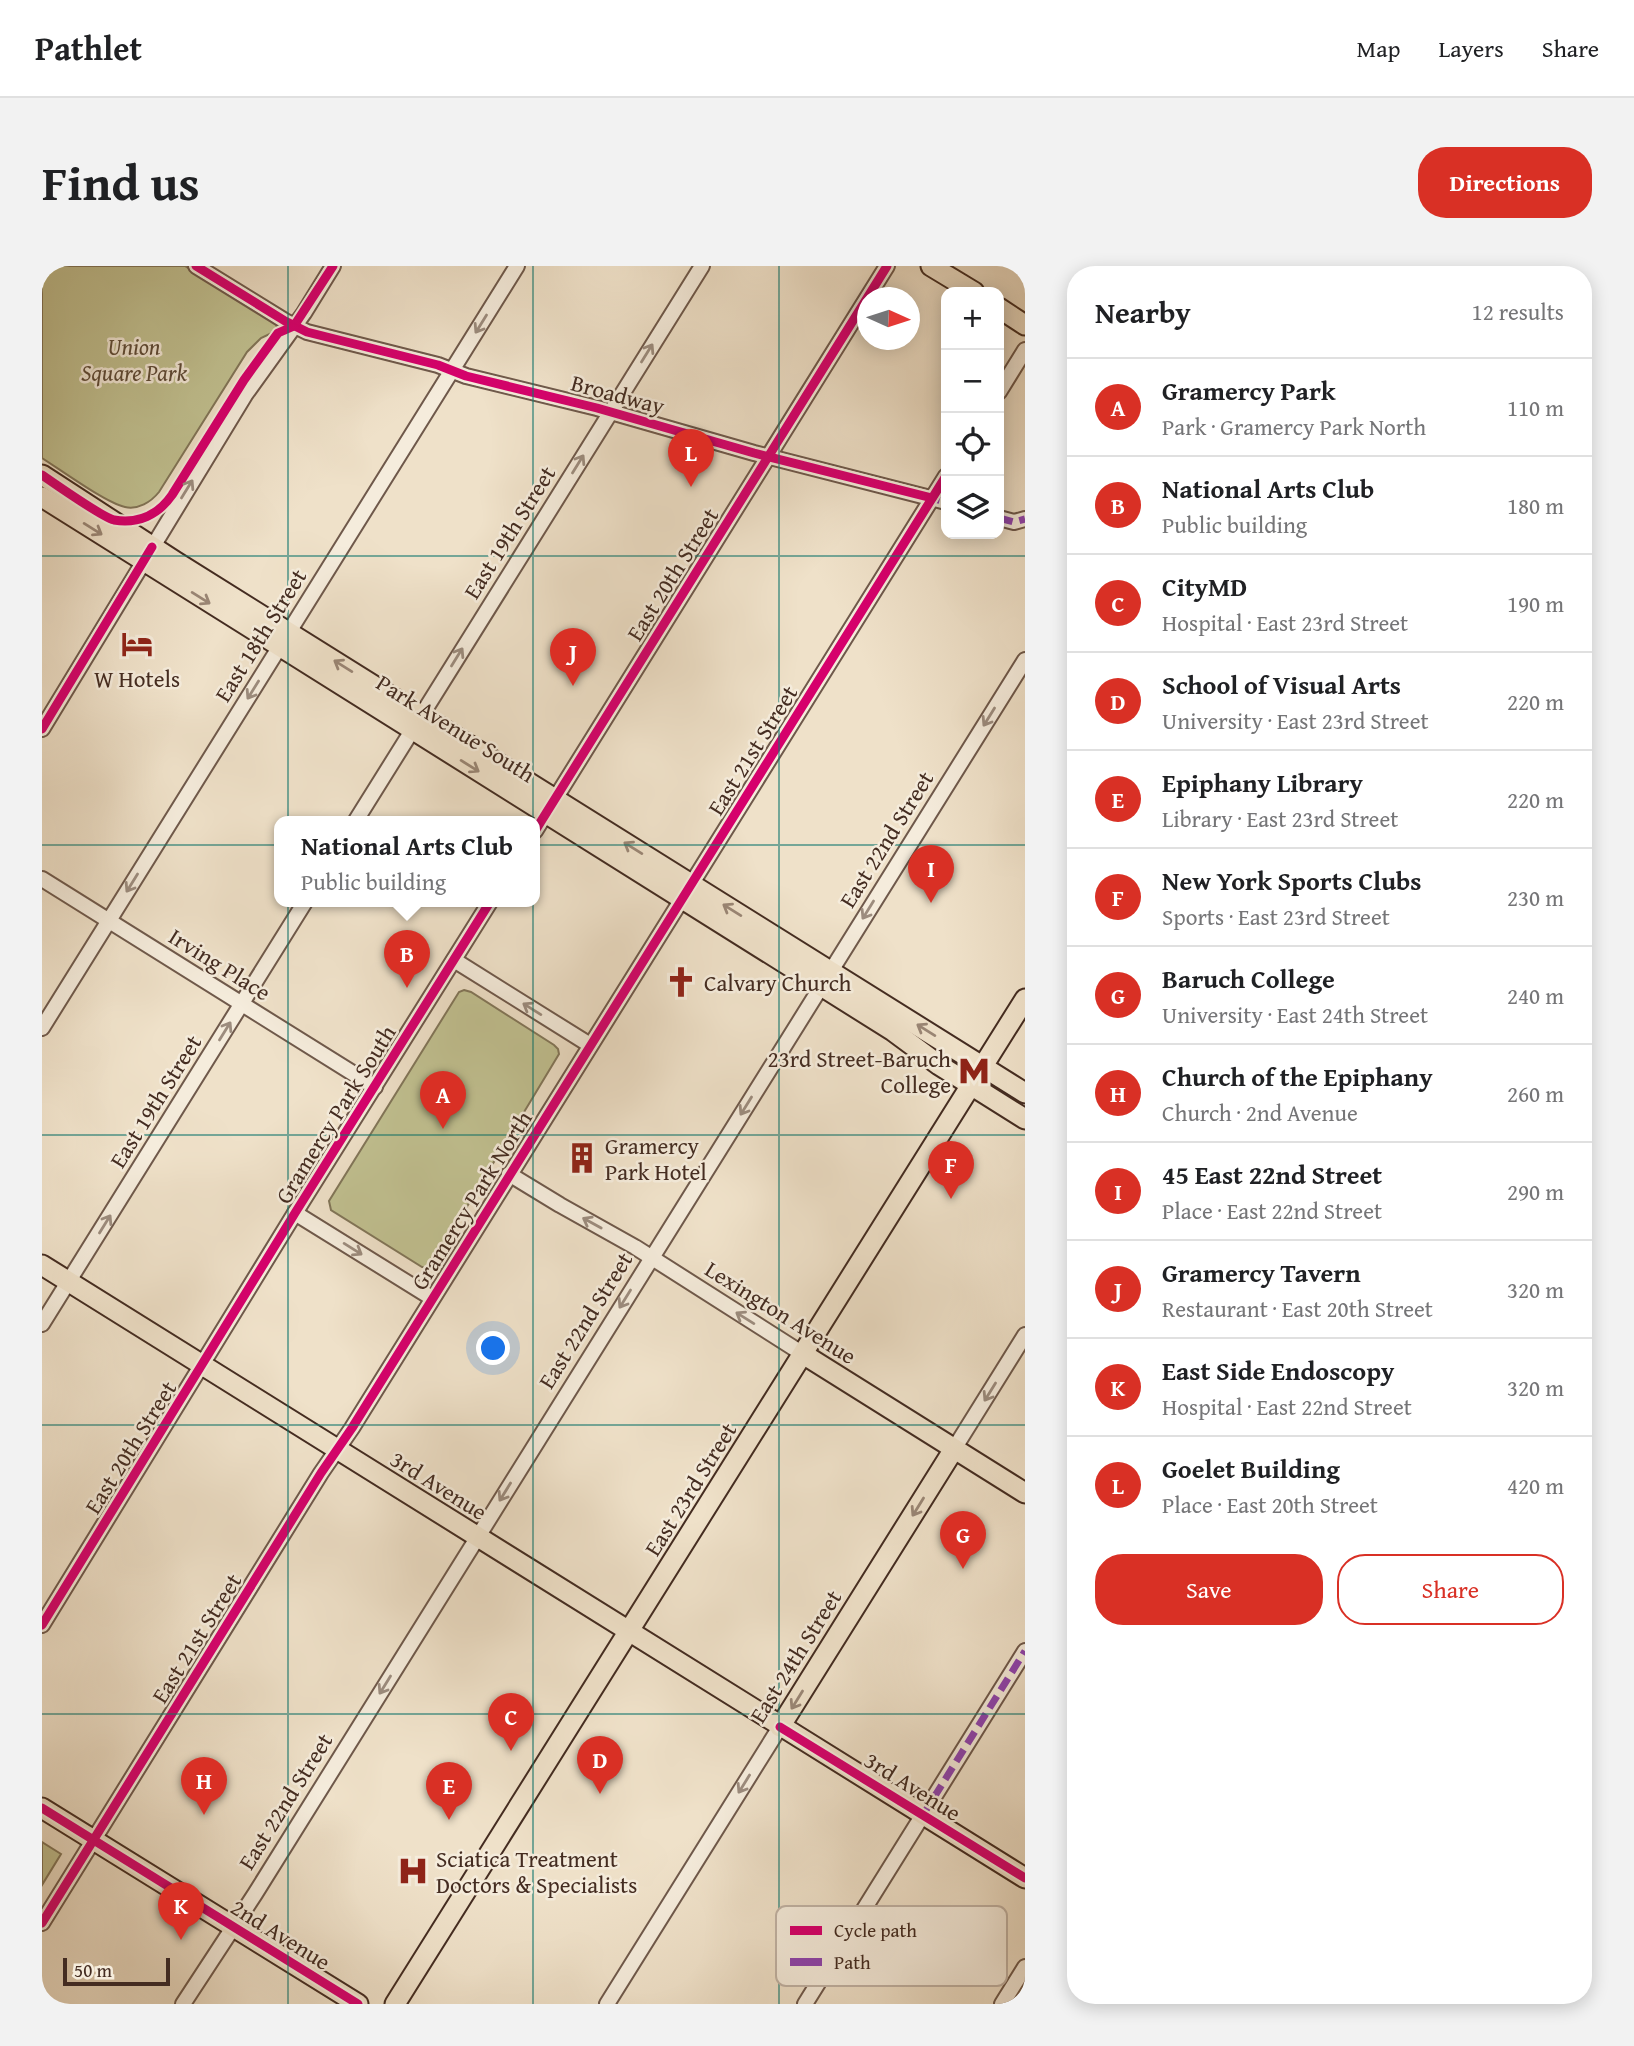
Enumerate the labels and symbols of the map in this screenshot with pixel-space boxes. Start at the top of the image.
north arrow [857,287,920,350]
one-way arrow [473,313,487,333]
park label: Union Square Park [81,330,187,389]
one-way arrow [640,344,654,364]
street label: Broadway [568,366,669,422]
pin: L [668,429,714,487]
one-way arrow [571,455,585,475]
street label: East 19th Street [455,459,563,605]
one-way arrow [181,479,195,499]
street label: East 20th Street [618,501,726,647]
one-way arrow [82,523,102,537]
street label: East 18th Street [206,562,314,708]
one-way arrow [191,592,211,606]
hotel icon: W Hotels [120,627,154,661]
pin: J [550,628,596,686]
one-way arrow [451,648,465,668]
one-way arrow [333,659,353,673]
place label: W Hotels [94,662,180,695]
street label: Park Avenue South [370,666,542,790]
street label: East 21st Street [699,679,805,821]
one-way arrow [245,680,259,700]
one-way arrow [981,707,995,727]
one-way arrow [459,760,479,774]
street label: East 22nd Street [831,764,941,914]
one-way arrow [624,840,643,855]
pin: I [908,845,954,903]
one-way arrow [125,873,139,893]
one-way arrow [861,900,875,920]
one-way arrow [723,902,743,916]
street label: Irving Place [163,920,277,1008]
pin: B [384,930,430,988]
church icon: Calvary Church [664,965,698,999]
place label: Calvary Church [704,966,852,999]
one-way arrow [522,1002,542,1016]
street label: Gramercy Park South [267,1018,403,1210]
one-way arrow [219,1021,233,1041]
one-way arrow [916,1022,936,1036]
street label: East 19th Street [101,1028,209,1174]
place label: 23rd Street-Baruch College [768,1042,951,1101]
metro station icon: 23rd Street-Baruch College [957,1054,991,1088]
pin: A [420,1071,466,1129]
one-way arrow [738,1096,752,1116]
street label: Gramercy Park North [402,1104,540,1296]
place label: Gramercy Park Hotel [605,1129,707,1188]
building icon: Gramercy Park Hotel [565,1141,599,1175]
pin: F [928,1141,974,1199]
one-way arrow [98,1215,113,1234]
one-way arrow [582,1216,603,1230]
one-way arrow [343,1242,363,1256]
street label: East 22nd Street [530,1245,640,1395]
street label: Lexington Avenue [699,1252,863,1372]
one-way arrow [618,1289,632,1309]
one-way arrow [736,1311,755,1326]
your location [476,1331,510,1365]
street label: East 20th Street [76,1374,184,1520]
one-way arrow [982,1382,996,1402]
street label: East 23rd Street [636,1416,744,1562]
street label: 3rd Avenue [384,1442,494,1528]
one-way arrow [498,1482,512,1502]
one-way arrow [910,1496,924,1516]
pin: G [940,1511,986,1569]
street label: East 21st Street [143,1567,249,1709]
street label: East 24th Street [741,1583,849,1729]
one-way arrow [377,1675,391,1695]
one-way arrow [789,1689,803,1709]
pin: C [488,1693,534,1751]
street label: East 22nd Street [230,1726,340,1876]
pin: D [577,1736,623,1794]
street label: 3rd Avenue [858,1743,968,1829]
pin: H [181,1757,227,1815]
pin: E [426,1762,472,1820]
one-way arrow [736,1774,750,1794]
place label: Sciatica Treatment Doctors & Specialists [436,1842,637,1901]
hospital icon: Sciatica Treatment Doctors & Specialists [396,1854,430,1888]
pin: K [158,1882,204,1940]
street label: 2nd Avenue [225,1890,337,1978]
legend [776,1906,1007,1986]
text: Cycle path [834,1916,917,1944]
text: Path [834,1948,871,1976]
scale bar [63,1955,170,1987]

